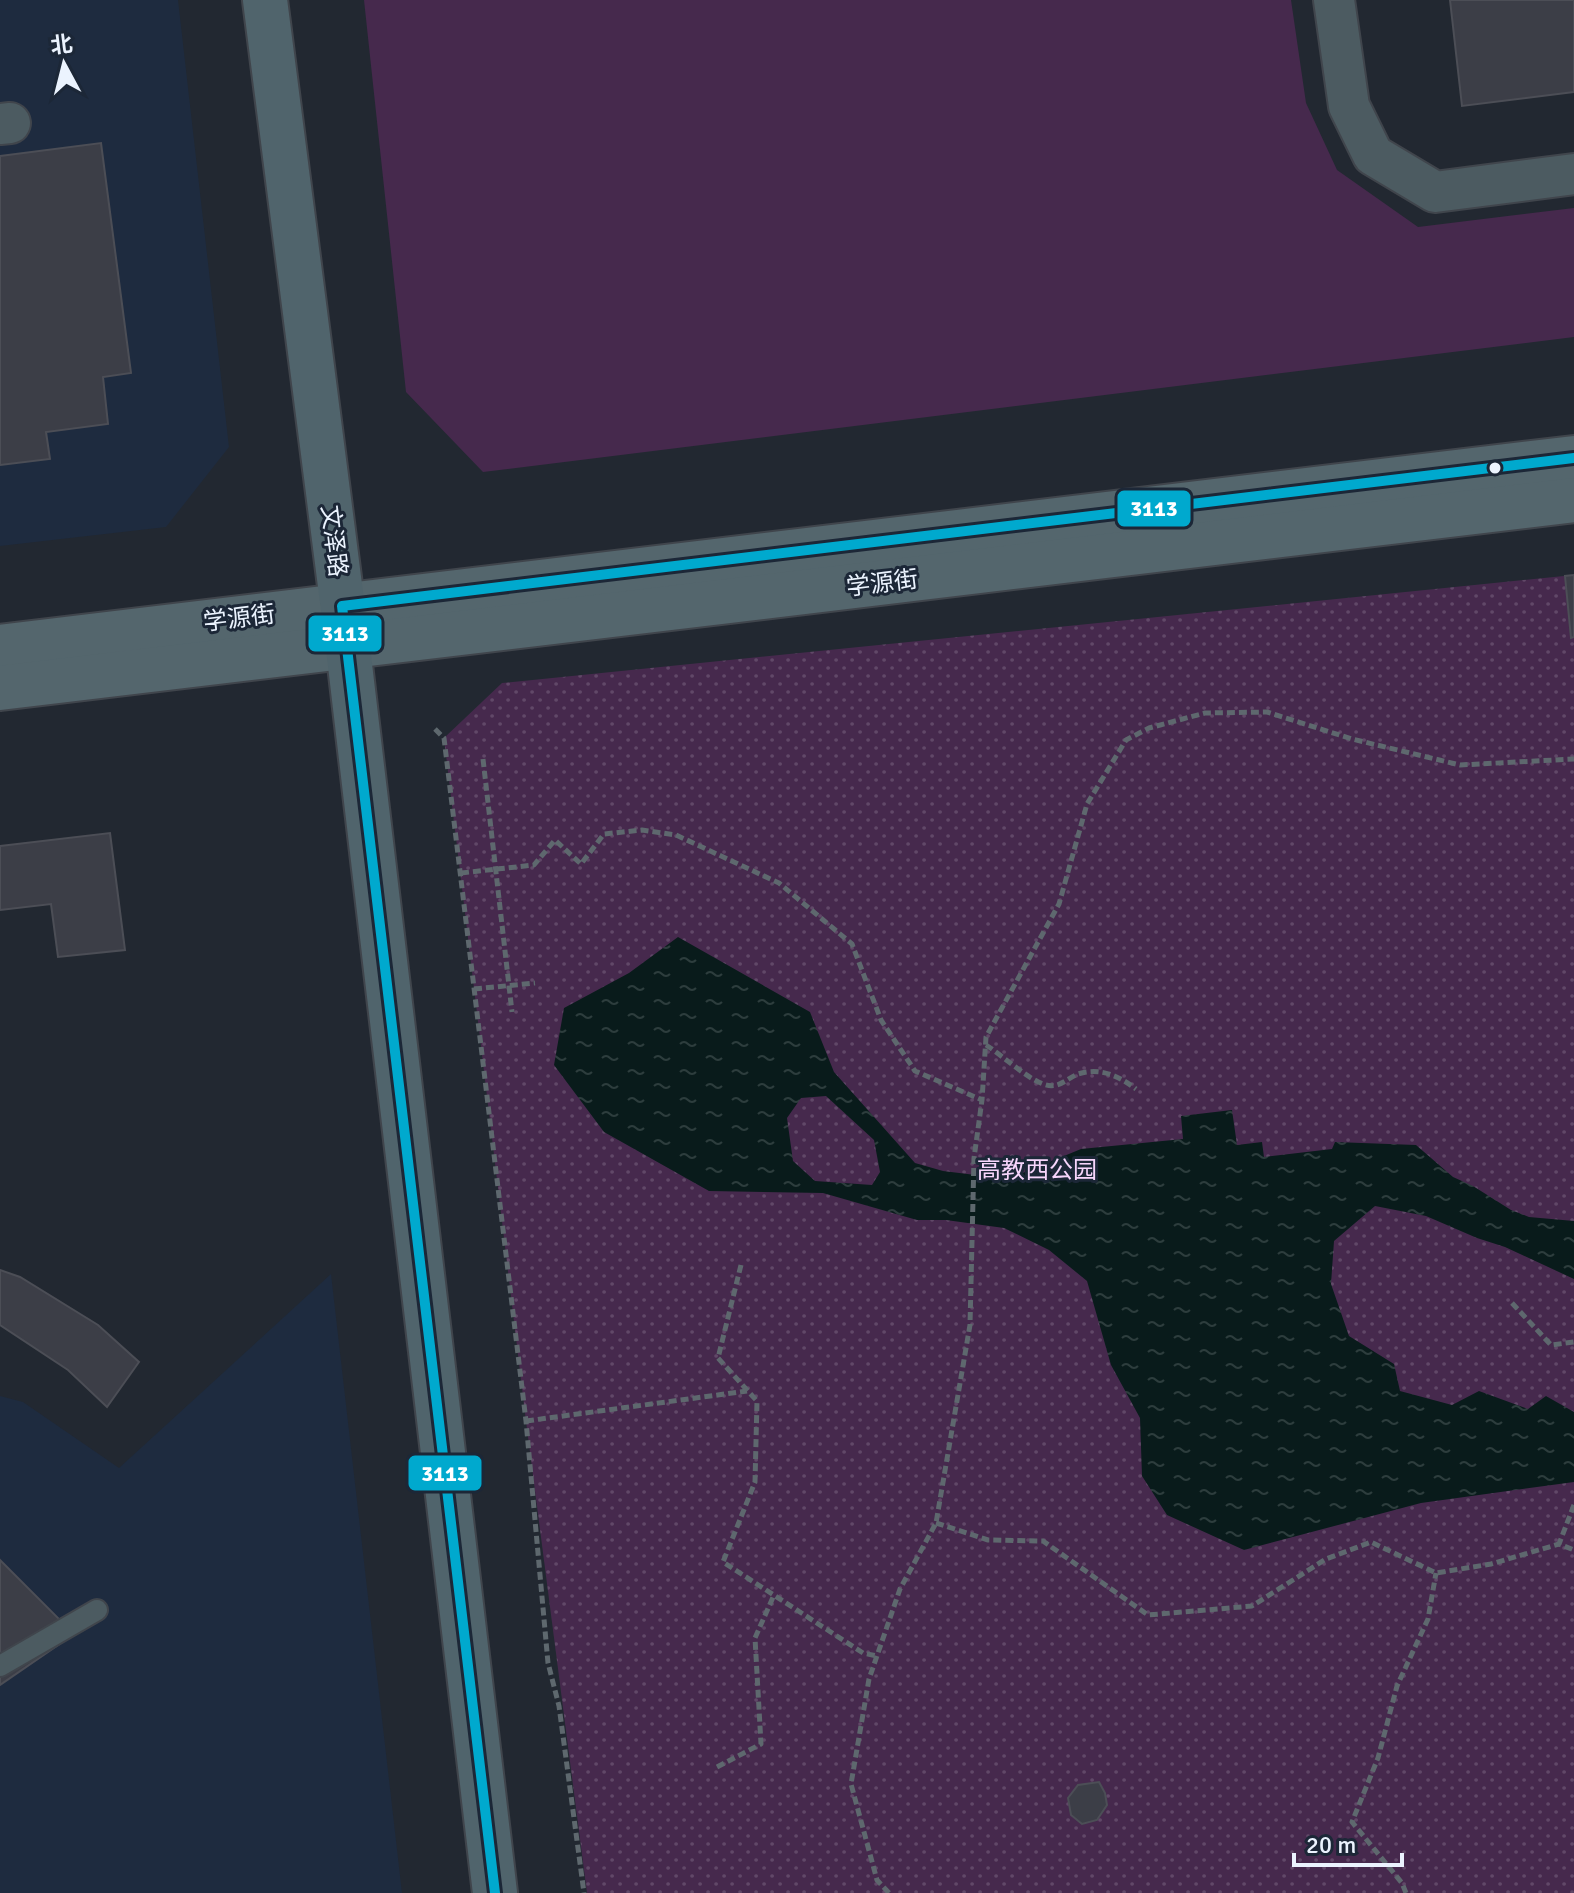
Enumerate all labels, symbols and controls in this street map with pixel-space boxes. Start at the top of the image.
north arrow [24,24,104,104]
text: 北 [49,30,74,59]
unlabelled marker [1487,460,1503,476]
line badge: 3113 [1116,489,1192,528]
text: 3113 [1130,495,1178,522]
street label: 文泽路 [315,503,353,579]
street label: 学源街 [844,564,920,602]
street label: 学源街 [201,599,277,637]
line badge: 3113 [307,614,383,653]
text: 3113 [321,620,369,647]
park label: 高教西公园 [977,1155,1097,1185]
line badge: 3113 [407,1454,483,1492]
text: 3113 [421,1460,469,1487]
scale bar [1294,1817,1402,1867]
text: 20 m [1306,1830,1356,1860]

